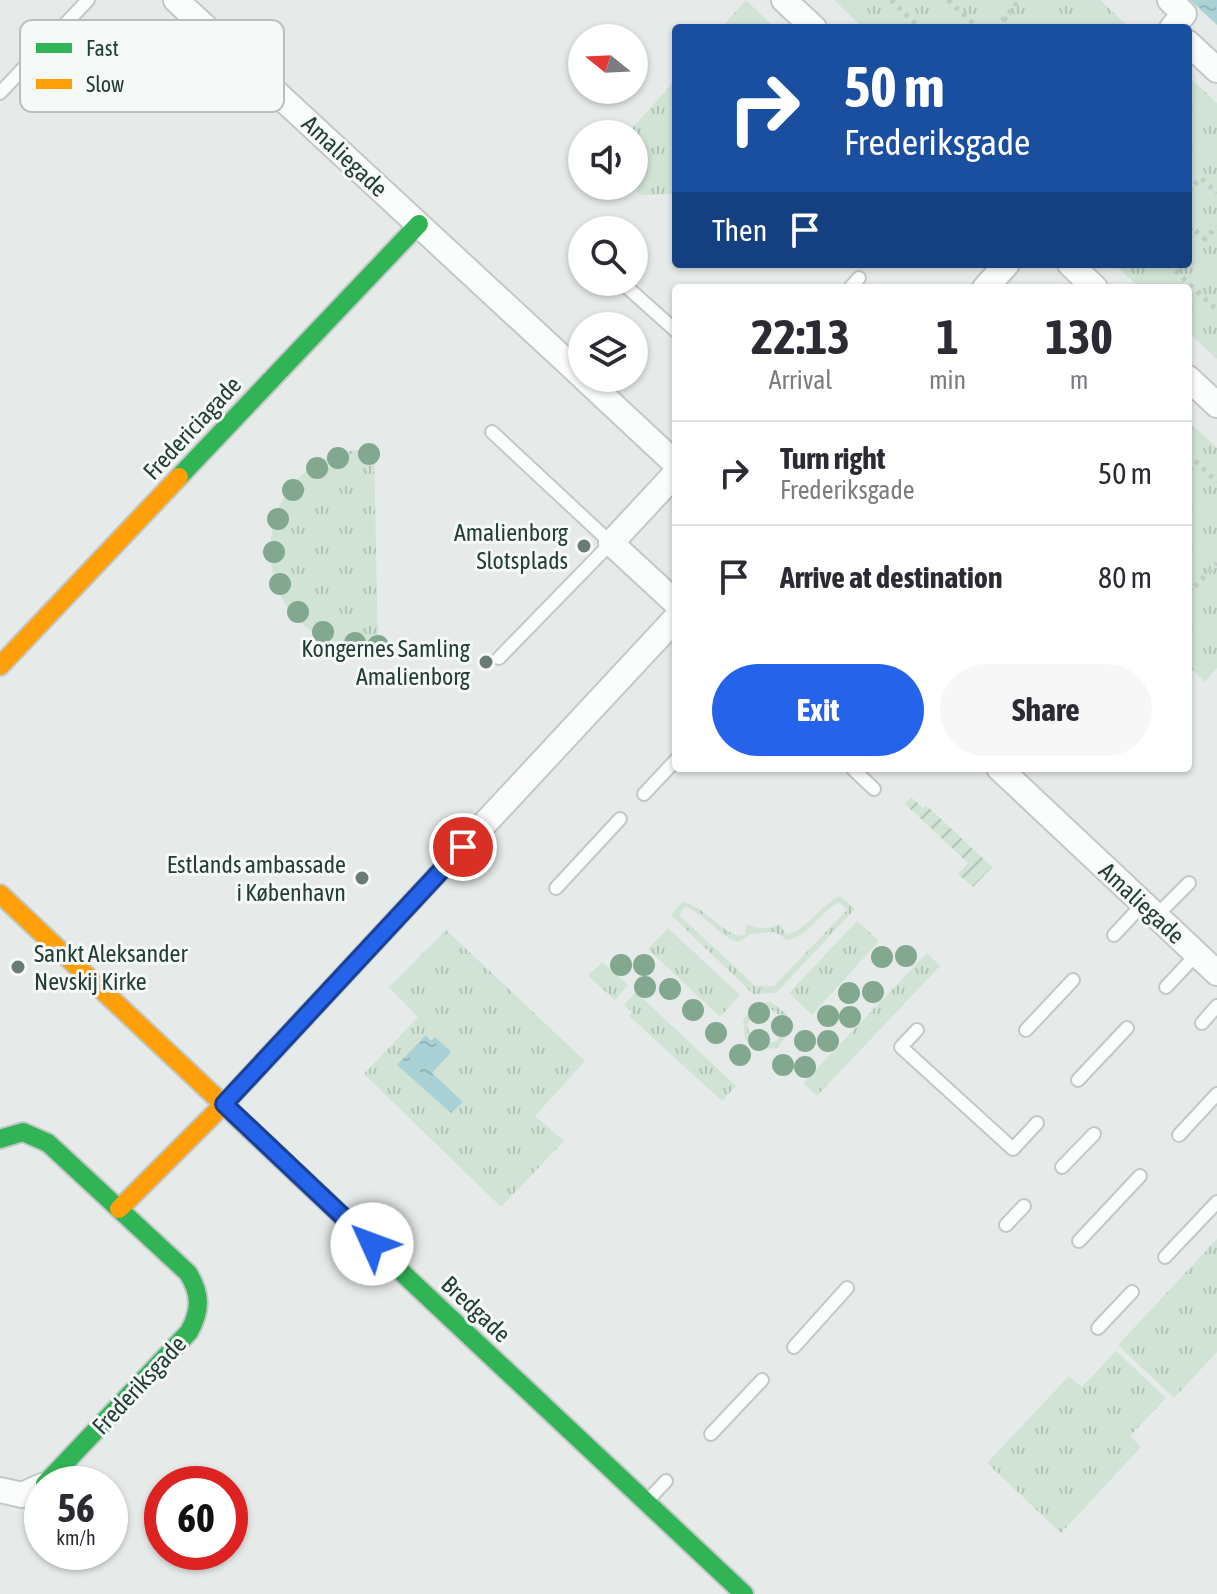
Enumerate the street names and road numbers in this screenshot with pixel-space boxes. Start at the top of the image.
street label: Amaliegade [297,110,393,202]
street label: Fredericiagade [138,371,246,485]
street label: Amaliegade [1094,857,1190,949]
street label: Bredgade [436,1271,516,1347]
street label: Frederiksgade [87,1330,191,1440]

